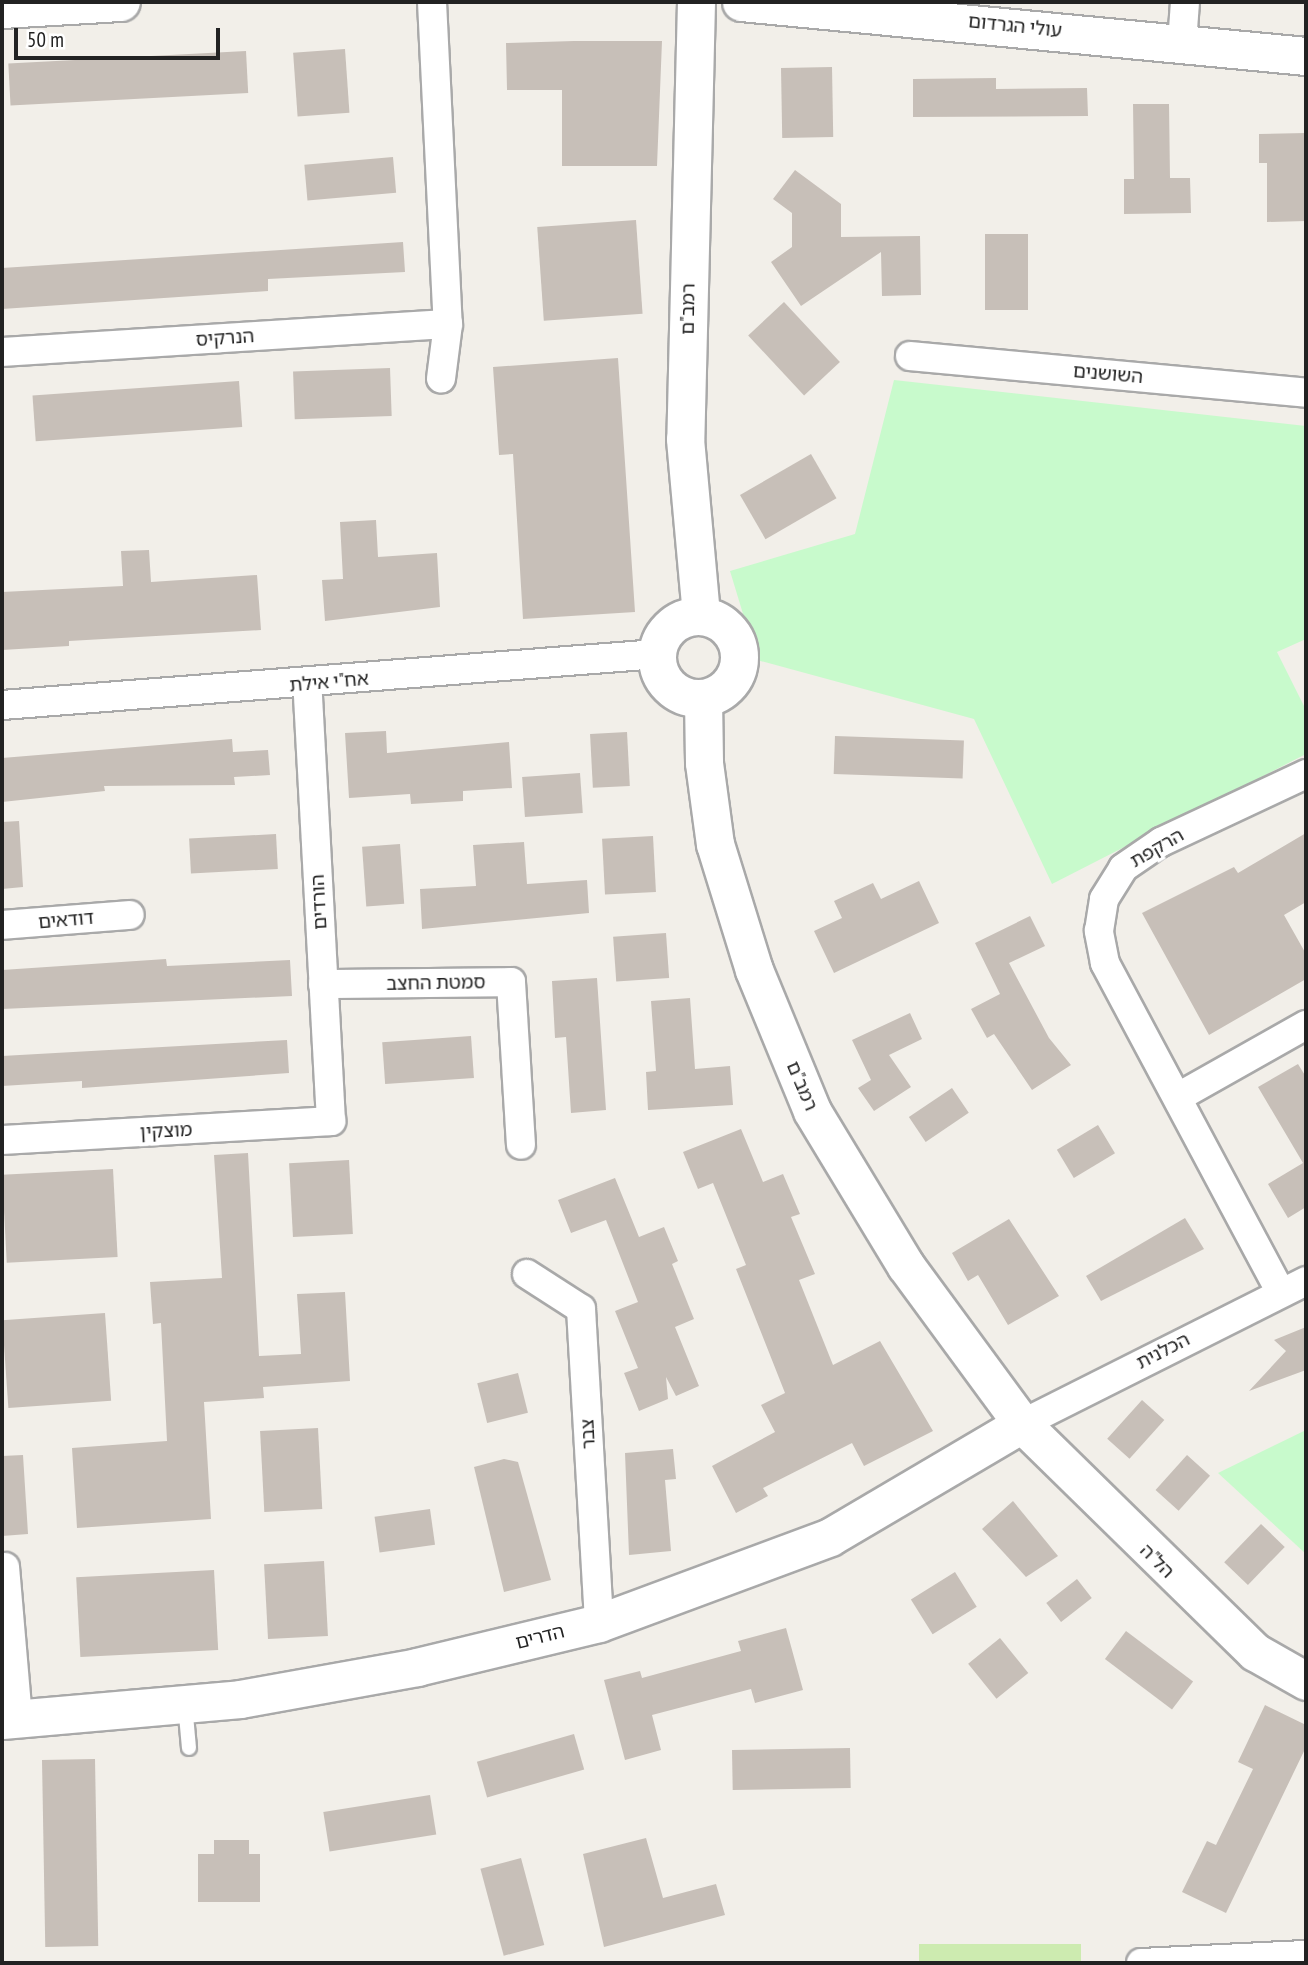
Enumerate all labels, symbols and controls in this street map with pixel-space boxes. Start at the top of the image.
street label: עולי הגרדום [967,10,1063,42]
scale bar [18,14,224,58]
text: 50 m [27,26,64,53]
street label: רמב"ם [676,283,700,335]
street label: הנרקיס [195,325,255,351]
street label: השושנים [1072,360,1144,388]
street label: אח"י אילת [288,667,370,697]
street label: הרקפת [1126,824,1188,872]
street label: הורדים [306,874,332,930]
street label: דודאים [37,906,95,934]
street label: סמטת החצב [386,971,486,995]
street label: רמב"ם [781,1058,823,1114]
street label: מוצקין [139,1118,193,1144]
street label: הכלנית [1133,1328,1193,1374]
street label: צבר [576,1418,600,1450]
street label: הל"ה [1135,1539,1179,1583]
street label: הדרים [513,1620,567,1654]

